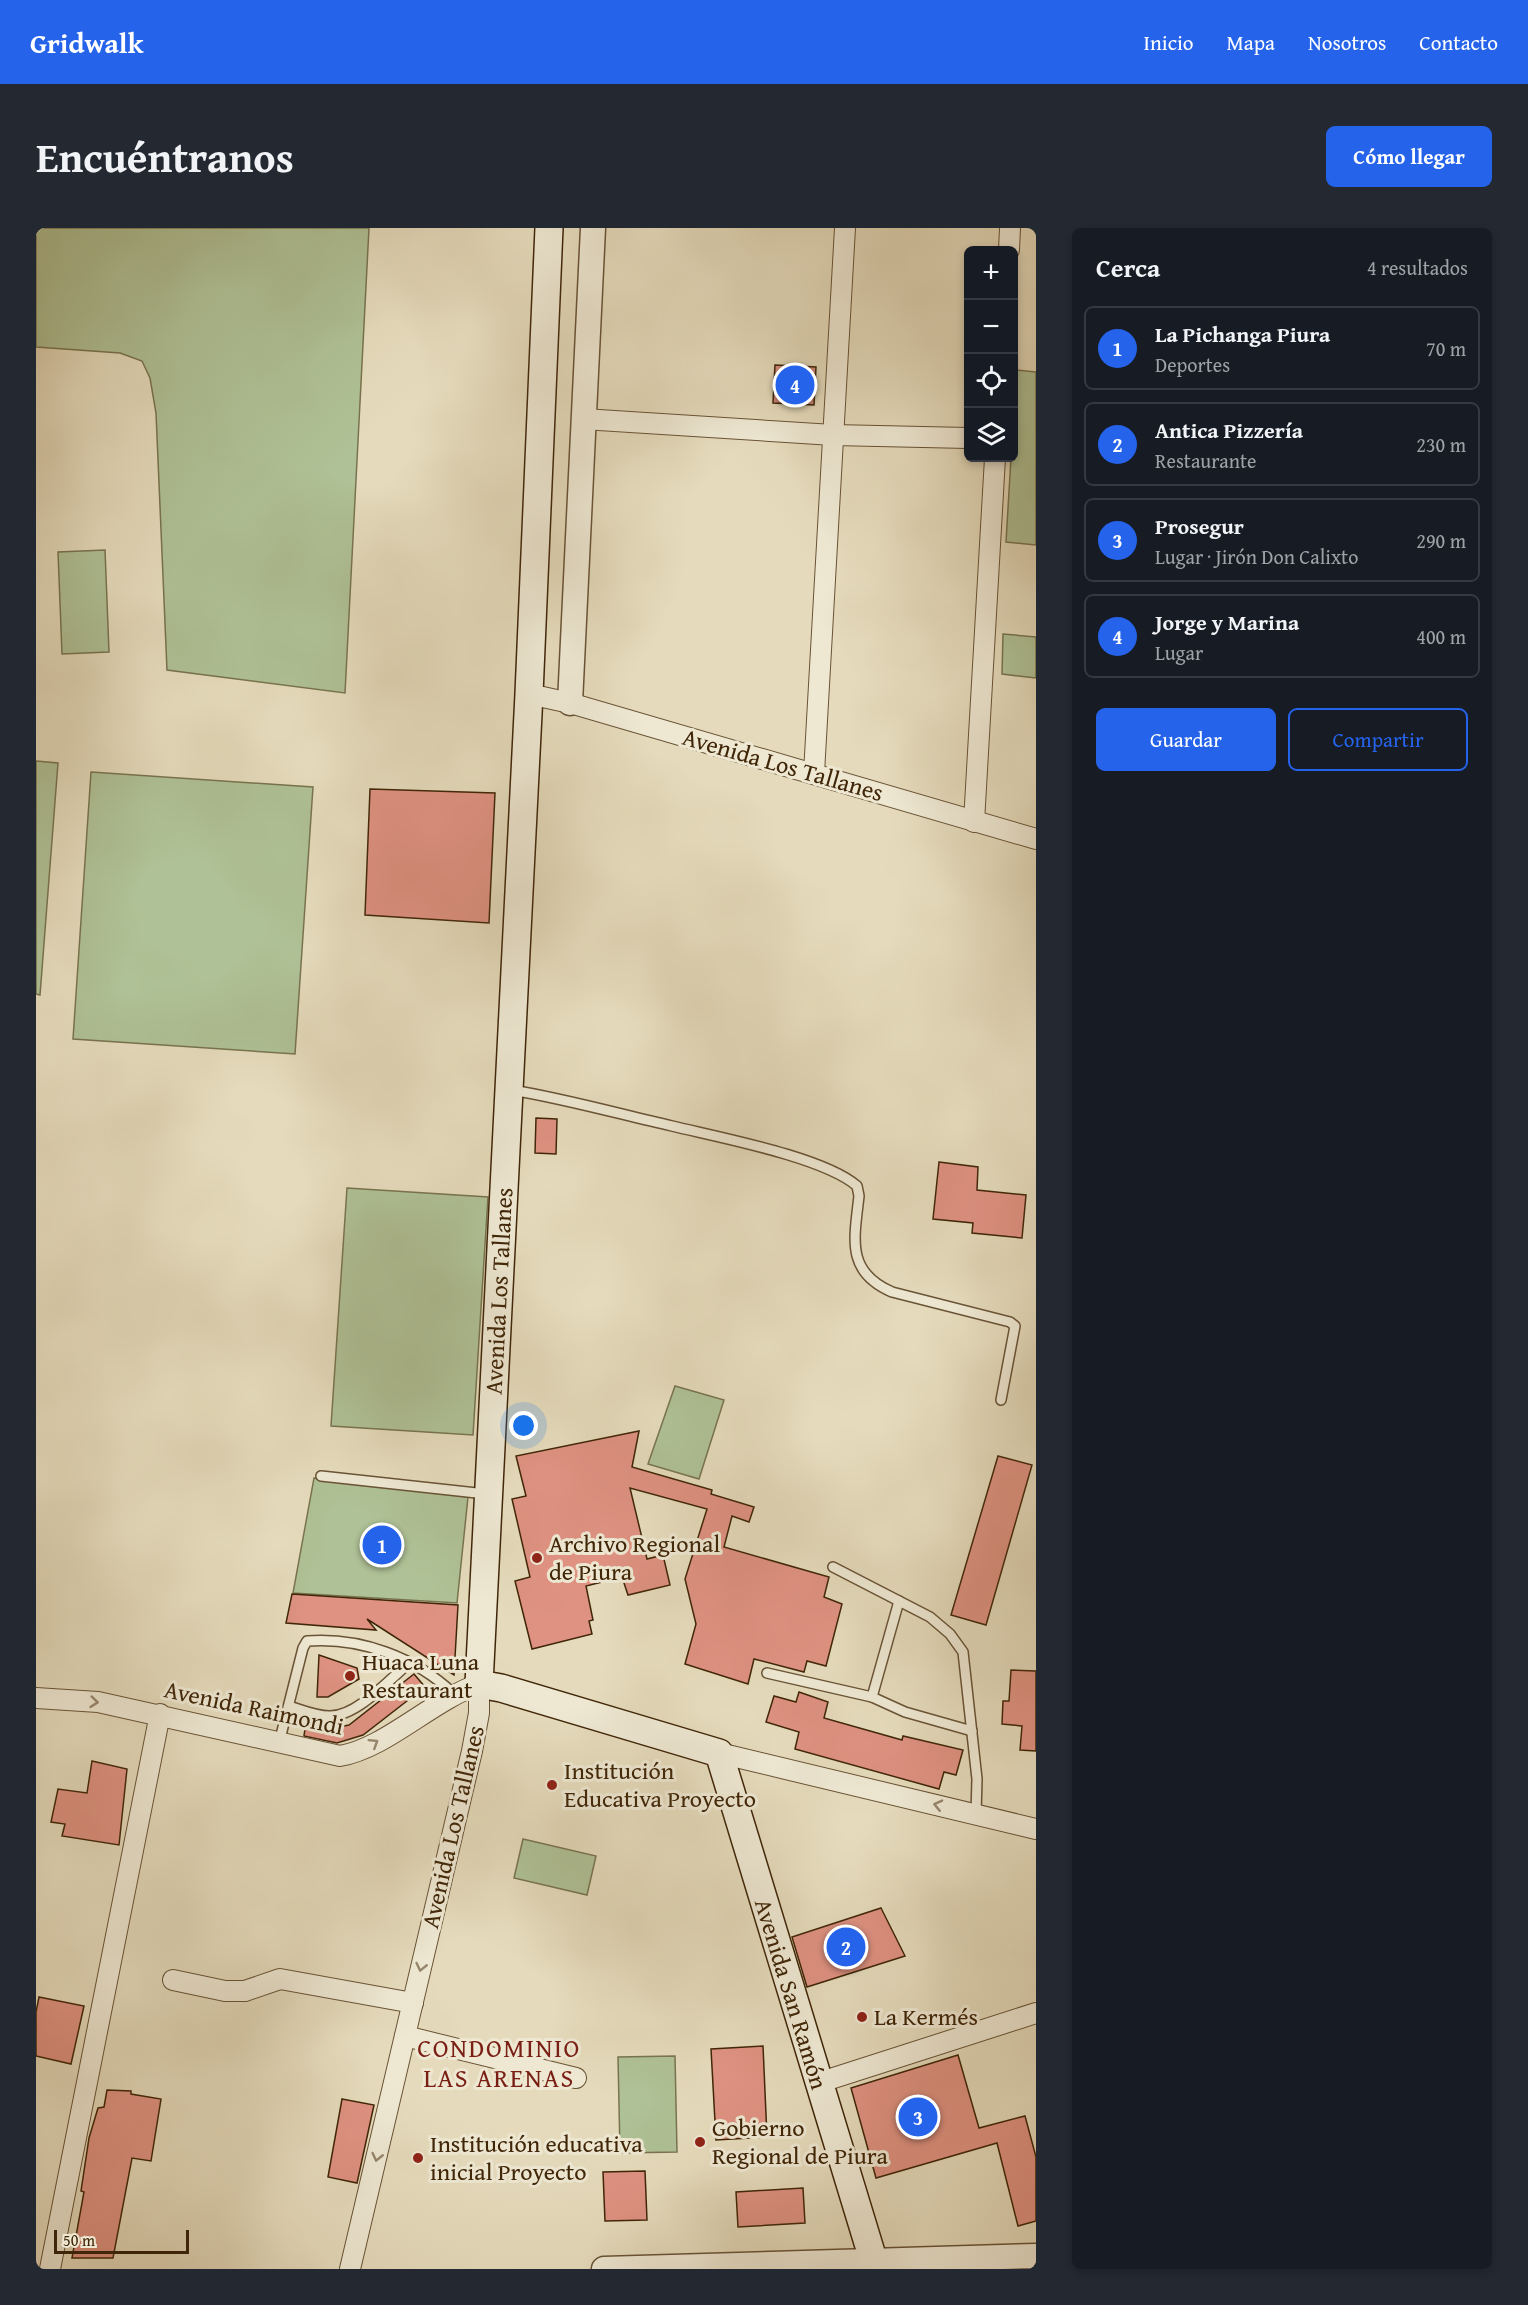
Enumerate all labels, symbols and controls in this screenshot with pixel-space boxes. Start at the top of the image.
text: Gridwalk [30,22,143,63]
text: Inicio [1144,27,1194,58]
text: Mapa [1227,27,1275,58]
text: Nosotros [1308,27,1386,58]
text: Contacto [1419,27,1498,58]
text: Encuéntranos [36,126,294,187]
button: Cómo llegar [1326,126,1492,187]
map controls [964,246,1018,462]
button: + [964,246,1018,300]
text: Cerca [1096,248,1160,287]
text: 4 resultados [1367,253,1468,282]
button: − [964,300,1018,354]
text: La Pichanga Piura [1155,318,1330,350]
text: 1 [1112,334,1123,363]
text: 70 m [1426,334,1466,363]
text: Deportes [1155,350,1230,379]
button: locate [964,354,1018,408]
pin: 4 [776,362,814,408]
button: layers [964,408,1018,462]
text: Antica Pizzería [1155,414,1303,446]
text: 2 [1112,430,1123,459]
text: 230 m [1416,430,1466,459]
text: Restaurante [1155,446,1256,475]
text: Prosegur [1155,510,1244,542]
text: 3 [1112,526,1123,555]
text: 290 m [1416,526,1466,555]
text: Lugar · Jirón Don Calixto [1155,542,1358,571]
text: Jorge y Marina [1155,606,1299,638]
text: 4 [1112,622,1123,651]
text: 400 m [1416,622,1466,651]
text: Lugar [1155,638,1203,667]
button: Guardar [1096,708,1276,771]
button: Compartir [1288,708,1468,771]
street label: Avenida Los Tallanes [679,719,888,810]
street label: Avenida Los Tallanes [476,1187,521,1395]
your location [509,1411,538,1440]
pin: 1 [362,1522,402,1568]
place label: Archivo Regional de Piura [549,1526,720,1589]
marker: Archivo Regional de Piura [530,1551,544,1565]
place label: Huaca Luna Restaurant [362,1644,480,1707]
marker: Huaca Luna Restaurant [343,1669,357,1683]
street label: Avenida Raimondi [161,1671,347,1744]
one-way arrow [90,1695,99,1708]
street label: Avenida Los Tallanes [412,1722,493,1932]
one-way arrow [367,1739,378,1750]
place label: Institución Educativa Proyecto [564,1753,756,1816]
marker: Institución Educativa Proyecto [545,1778,559,1792]
one-way arrow [933,1800,943,1813]
street label: Avenida San Ramón [746,1894,837,2094]
pin: 2 [826,1924,866,1970]
one-way arrow [416,1962,429,1972]
place label: La Kermés [874,1999,978,2034]
marker: La Kermés [855,2010,869,2024]
district label: CONDOMINIO LAS ARENAS [417,2028,581,2097]
pin: 3 [898,2094,938,2140]
place label: Gobierno Regional de Piura [712,2110,888,2173]
place label: Institución educativa inicial Proyecto [430,2126,643,2189]
marker: Gobierno Regional de Piura [693,2135,707,2149]
marker: Institución educativa inicial Proyecto [411,2151,425,2165]
one-way arrow [371,2152,384,2162]
scale bar [54,2227,189,2254]
text: 50 m [63,2228,95,2252]

